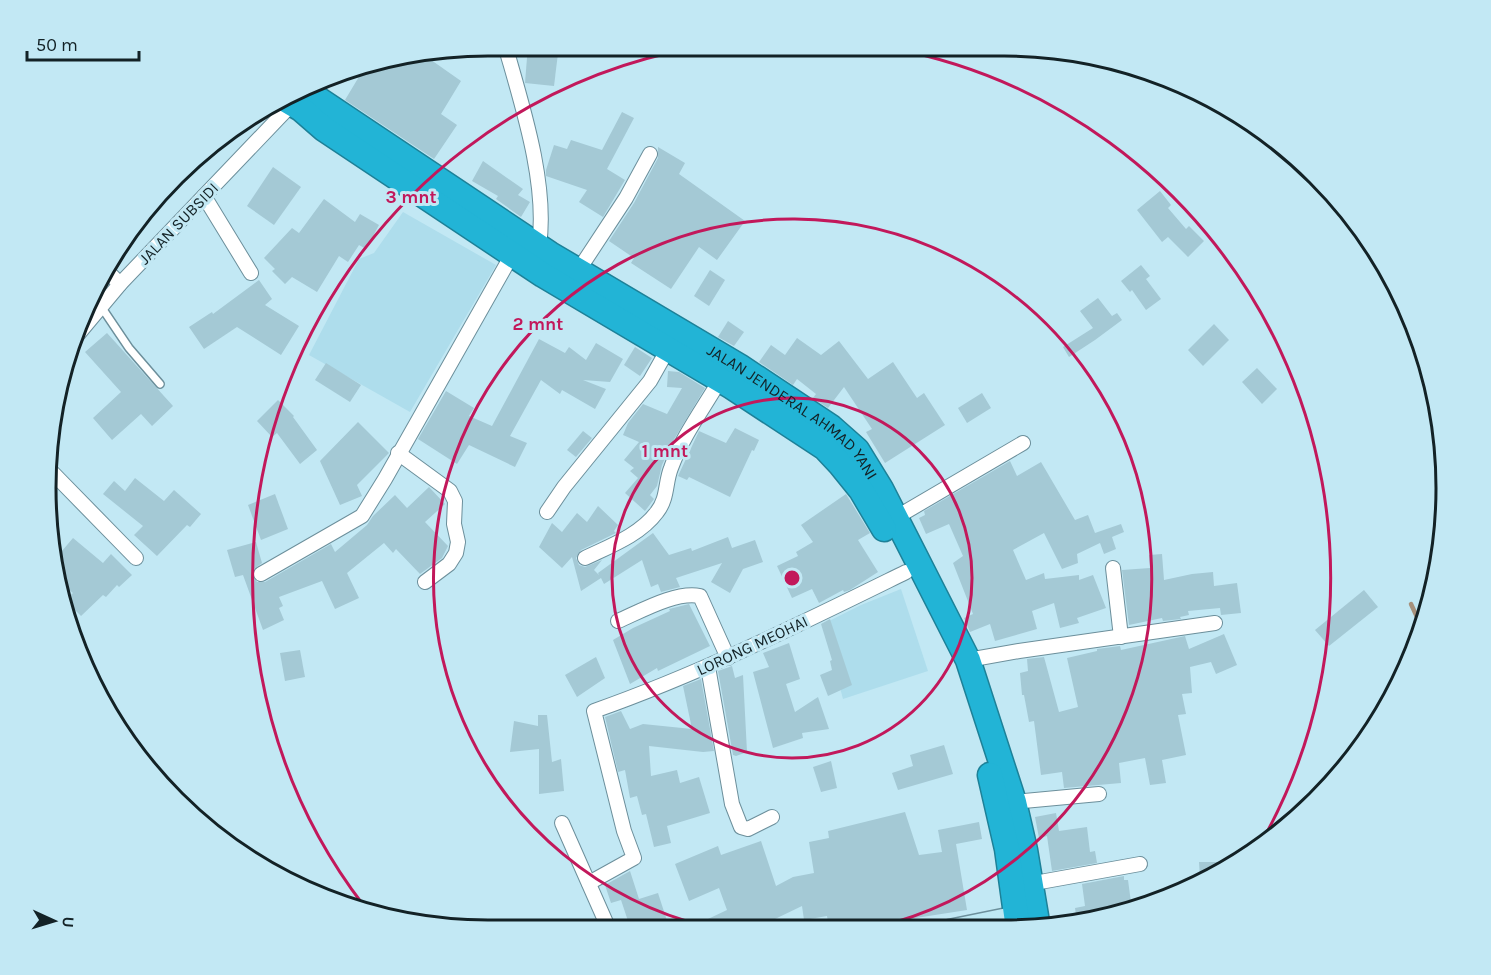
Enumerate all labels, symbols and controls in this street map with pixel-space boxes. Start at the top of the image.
scale bar [27,24,140,62]
text: 50 m [36,34,78,56]
street label: JALAN SUBSIDI [135,179,222,268]
text: 3 mnt [385,186,437,208]
text: 2 mnt [513,313,563,335]
street label: JALAN JENDERAL AHMAD YANI [704,340,882,483]
text: 1 mnt [642,440,688,462]
centre of rings [782,568,802,588]
street label: LORONG MEOHAI [694,611,811,679]
north arrow [24,891,84,951]
text: U [59,916,78,928]

